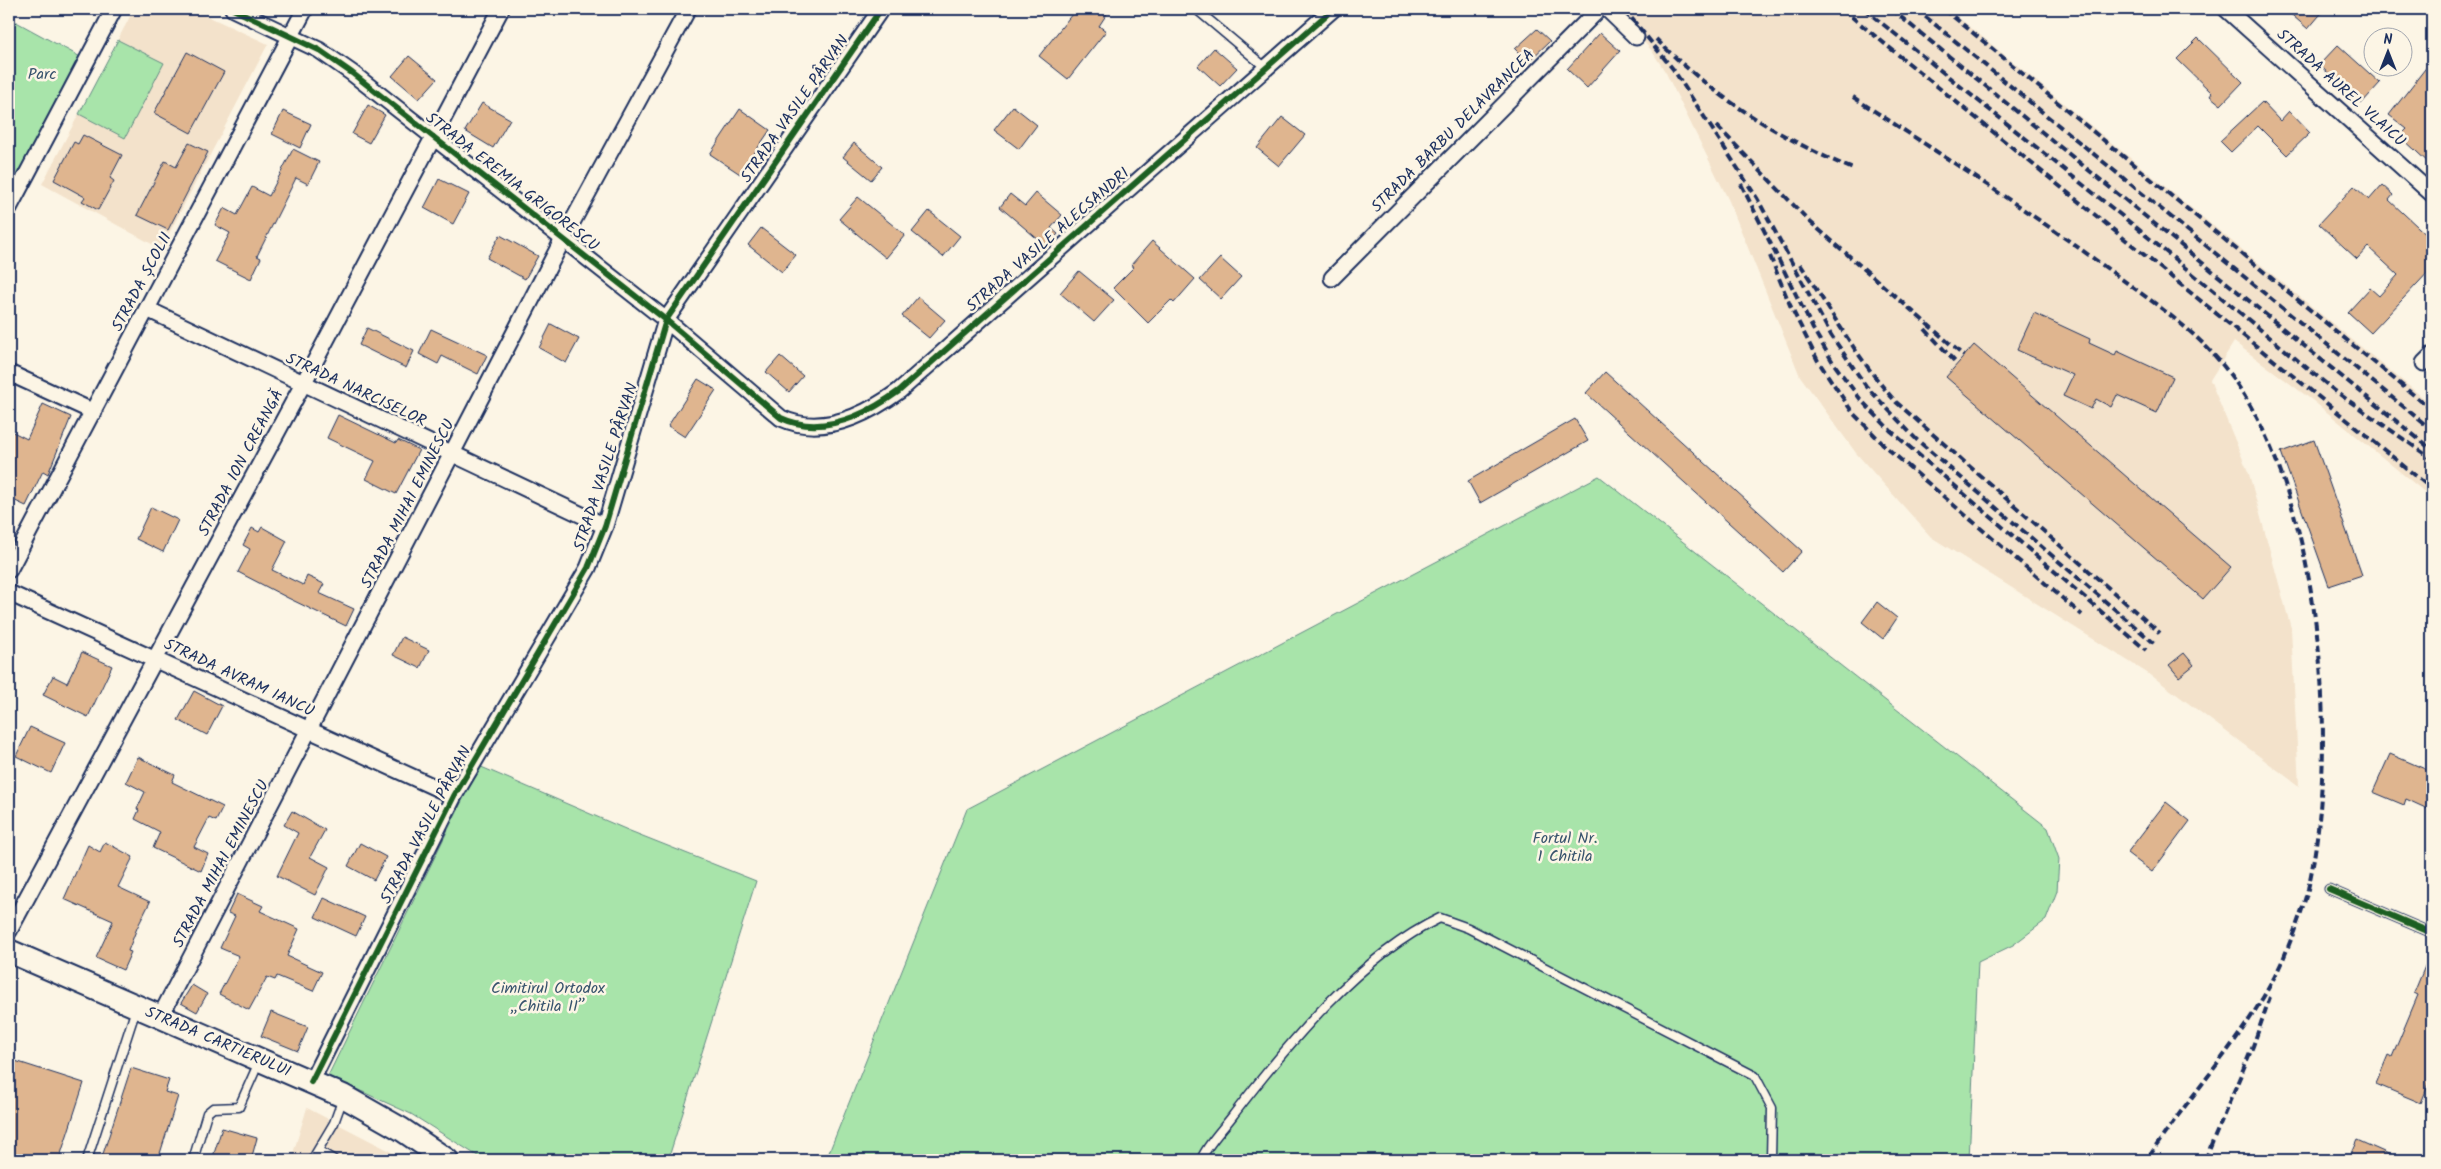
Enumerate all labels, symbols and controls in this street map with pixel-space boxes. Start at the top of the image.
street label: STRADA AUREL VLAICU [2271,23,2412,153]
north arrow [2364,28,2414,78]
text: N [2384,29,2393,51]
street label: STRADA VASILE PÂRVAN [734,30,856,188]
street label: STRADA BARBU DELAVRANCEA [1365,43,1541,219]
park label: Parc [28,62,56,87]
street label: STRADA EREMIA GRIGORESCU [420,106,605,258]
street label: STRADA VASILE ALECSANDRI [961,162,1135,318]
street label: STRADA ȘCOLII [105,228,179,336]
street label: STRADA NARCISELOR [281,346,431,434]
street label: STRADA VASILE PÂRVAN [567,379,645,554]
street label: STRADA ION CREANGĂ [192,385,290,541]
street label: STRADA MIHAI EMINESCU [354,415,462,593]
street label: STRADA AVRAM IANCU [160,632,319,724]
street label: STRADA VASILE PÂRVAN [374,741,478,908]
street label: STRADA MIHAI EMINESCU [166,775,276,952]
park label: Fortul Nr. 1 Chitila [1532,826,1598,869]
park label: Cimitirul Ortodox „Chitila II” [491,976,606,1019]
street label: STRADA CARTIERULUI [141,1000,295,1084]

